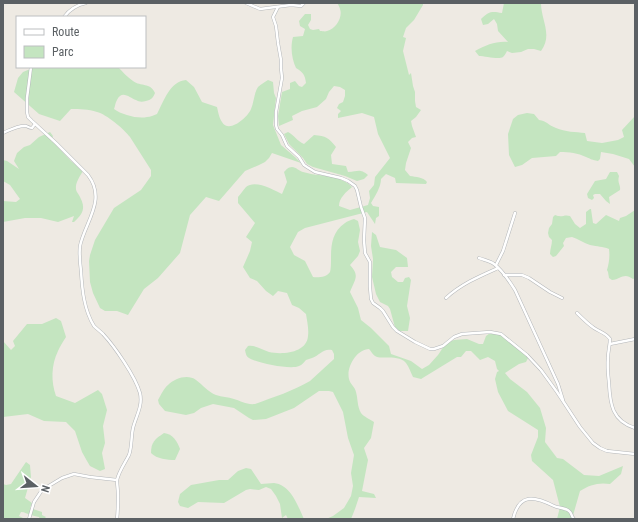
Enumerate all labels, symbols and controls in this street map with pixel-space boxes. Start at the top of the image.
legend [16,16,146,68]
text: Route [52,25,80,39]
text: Parc [52,45,74,59]
north arrow [16,466,56,506]
text: N [38,484,52,494]

